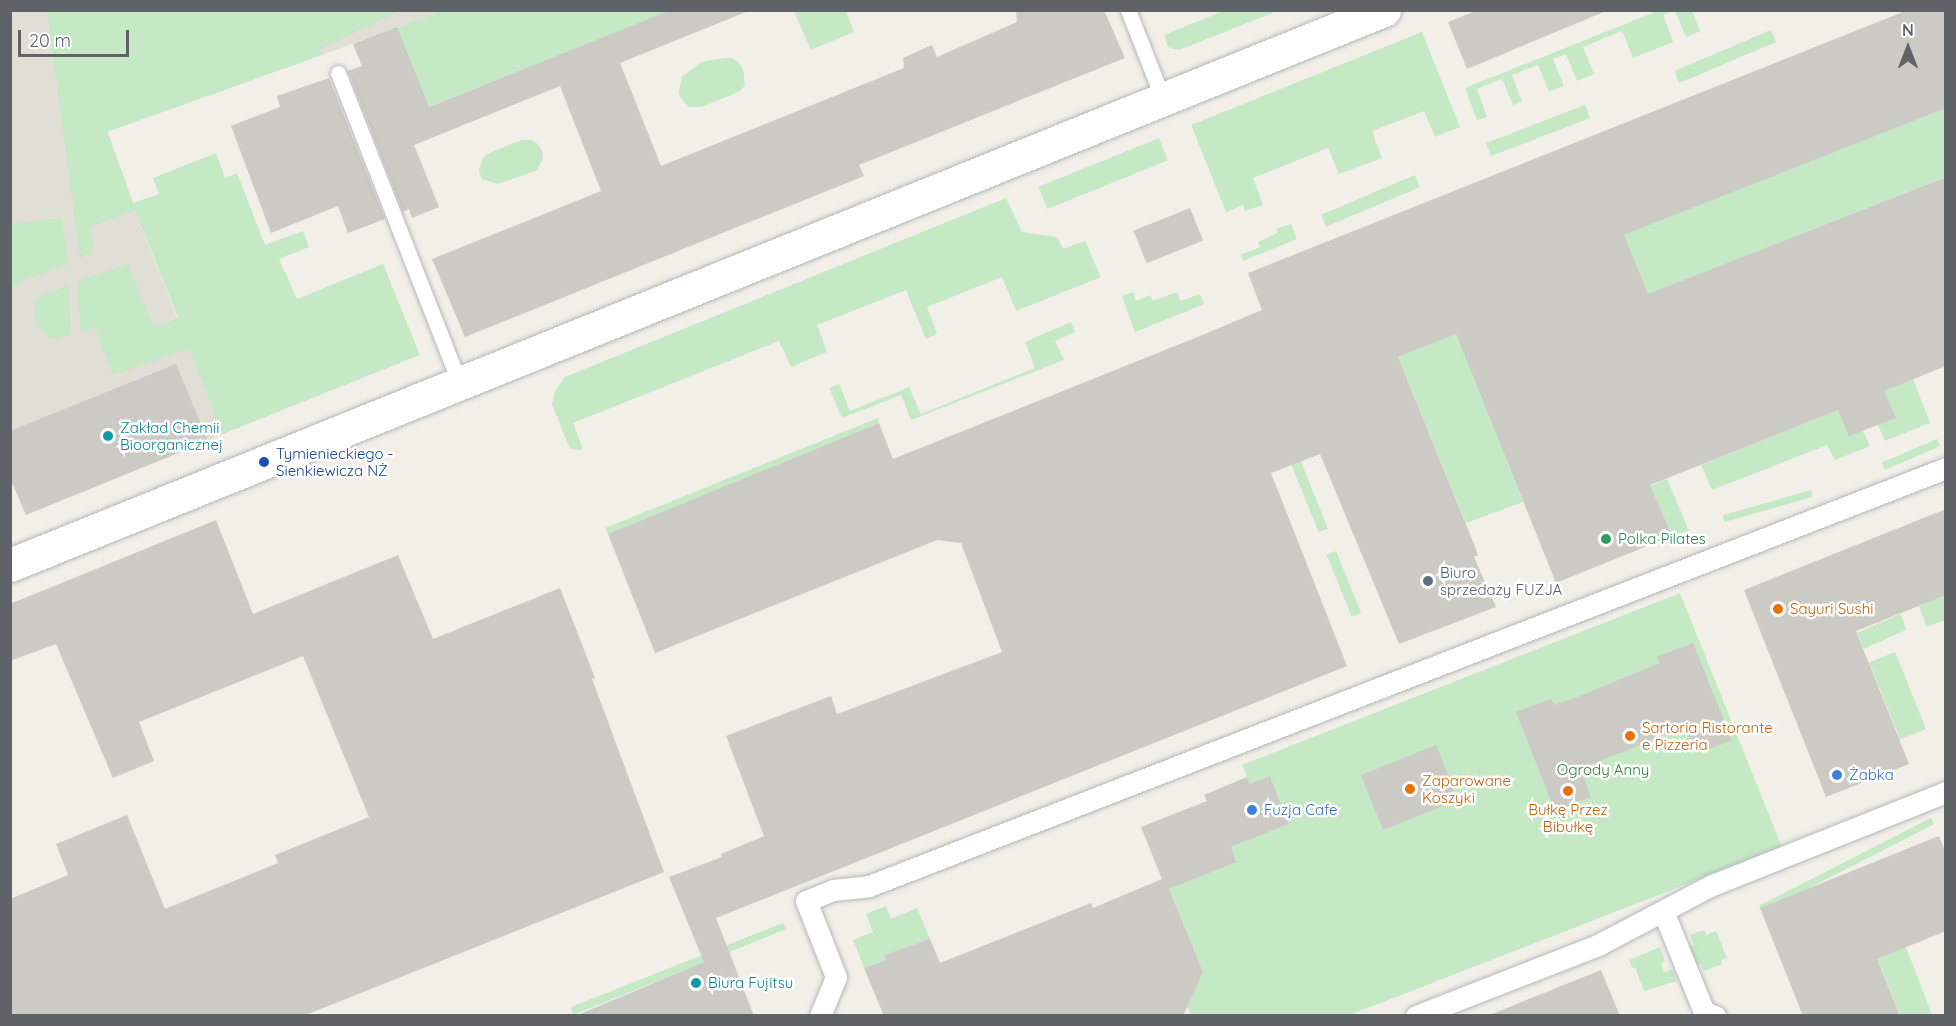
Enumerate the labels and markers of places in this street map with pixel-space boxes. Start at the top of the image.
place label: Zakład Chemii Bioorganicznej [120,418,223,453]
marker: Zakład Chemii Bioorganicznej [101,429,115,443]
place label: Tymienieckiego - Sienkiewicza NŻ [276,444,393,479]
marker: Tymienieckiego - Sienkiewicza NŻ [257,455,271,469]
place label: Polka Pilates [1618,530,1706,548]
marker: Polka Pilates [1599,532,1613,546]
place label: Biuro sprzedaży FUZJA [1440,563,1562,598]
marker: Biuro sprzedaży FUZJA [1421,574,1435,588]
place label: Sayuri Sushi [1790,600,1873,618]
marker: Sayuri Sushi [1771,602,1785,616]
place label: Sartoria Ristorante e Pizzeria [1642,718,1773,753]
marker: Sartoria Ristorante e Pizzeria [1623,729,1637,743]
place label: Żabka [1849,766,1894,784]
marker: Żabka [1830,768,1844,782]
place label: Zaparowane Koszyki [1422,771,1511,806]
marker: Zaparowane Koszyki [1403,782,1417,796]
marker: Bułkę Przez Bibułkę [1561,784,1575,798]
place label: Bułkę Przez Bibułkę [1528,800,1608,835]
place label: Fuzja Cafe [1264,801,1337,819]
marker: Fuzja Cafe [1245,803,1259,817]
place label: Biura Fujitsu [708,974,793,992]
marker: Biura Fujitsu [689,976,703,990]

